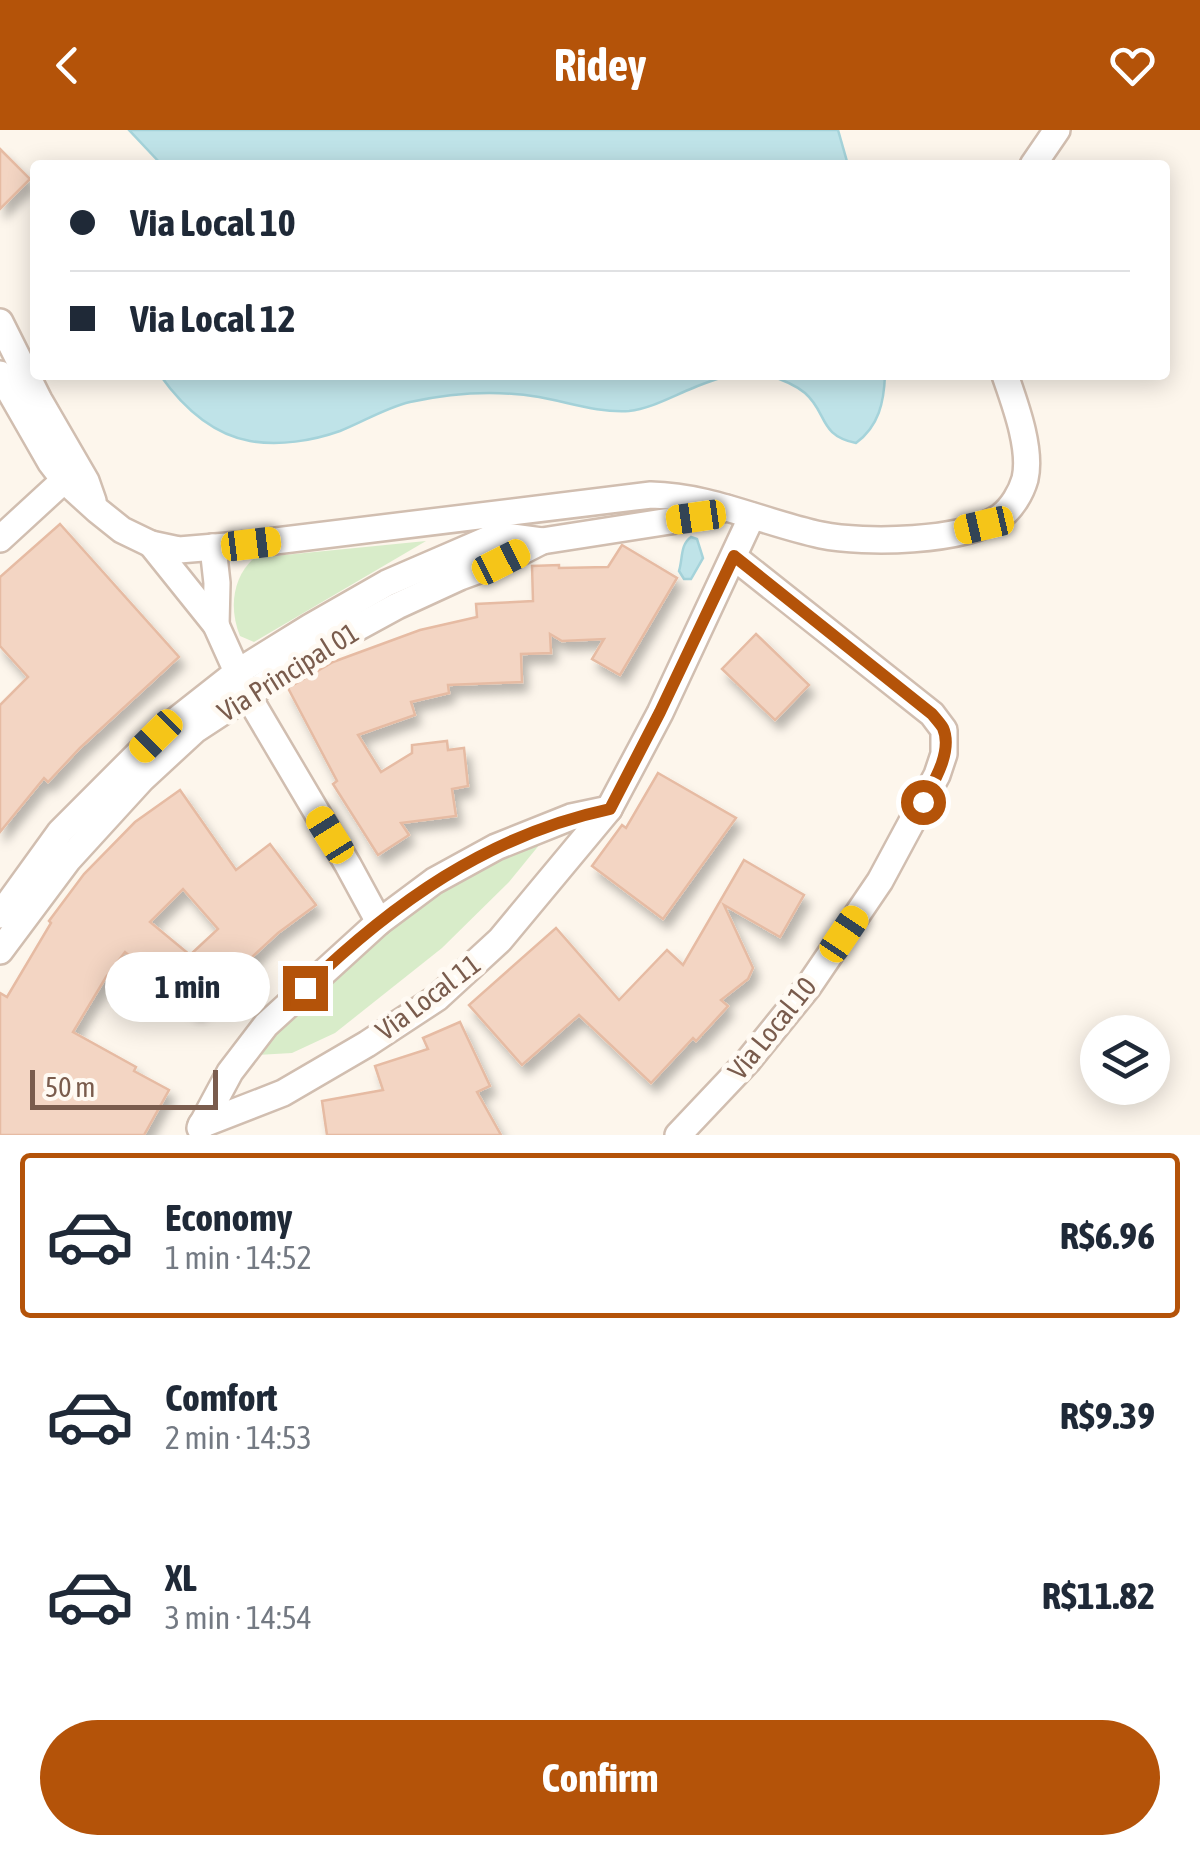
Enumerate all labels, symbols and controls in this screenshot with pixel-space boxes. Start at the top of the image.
icon: back [40,38,95,93]
icon: heart [1105,38,1160,93]
text: Ridey [554,39,646,91]
text: Via Local 10 [130,201,296,244]
text: Via Local 12 [130,297,296,340]
car [664,498,728,536]
car [951,504,1017,546]
car [219,525,283,563]
car [467,535,535,589]
street label: Via Principal 01 [212,616,364,728]
car [124,704,188,768]
route start [901,780,946,825]
car [301,802,359,868]
car [815,901,873,967]
street label: Via Local 11 [370,948,486,1046]
callout: 1 min [105,953,270,1023]
route end [283,966,328,1011]
text: 1 min [155,968,220,1005]
street label: Via Local 10 [721,971,823,1085]
map controls [1080,1015,1170,1105]
button: layers [1080,1015,1170,1105]
scale bar [30,1065,218,1110]
text: 50 m [45,1071,95,1103]
icon: car [45,1191,135,1281]
text: Economy [165,1196,292,1239]
text: R$6.96 [1060,1214,1155,1257]
text: 1 min · 14:52 [165,1239,312,1276]
icon: car [45,1371,135,1461]
text: Comfort [165,1376,277,1419]
text: R$9.39 [1060,1394,1155,1437]
text: 2 min · 14:53 [165,1419,312,1456]
icon: car [45,1551,135,1641]
text: XL [165,1556,197,1599]
text: R$11.82 [1042,1574,1155,1617]
text: 3 min · 14:54 [165,1599,312,1636]
button: Confirm [40,1720,1160,1835]

